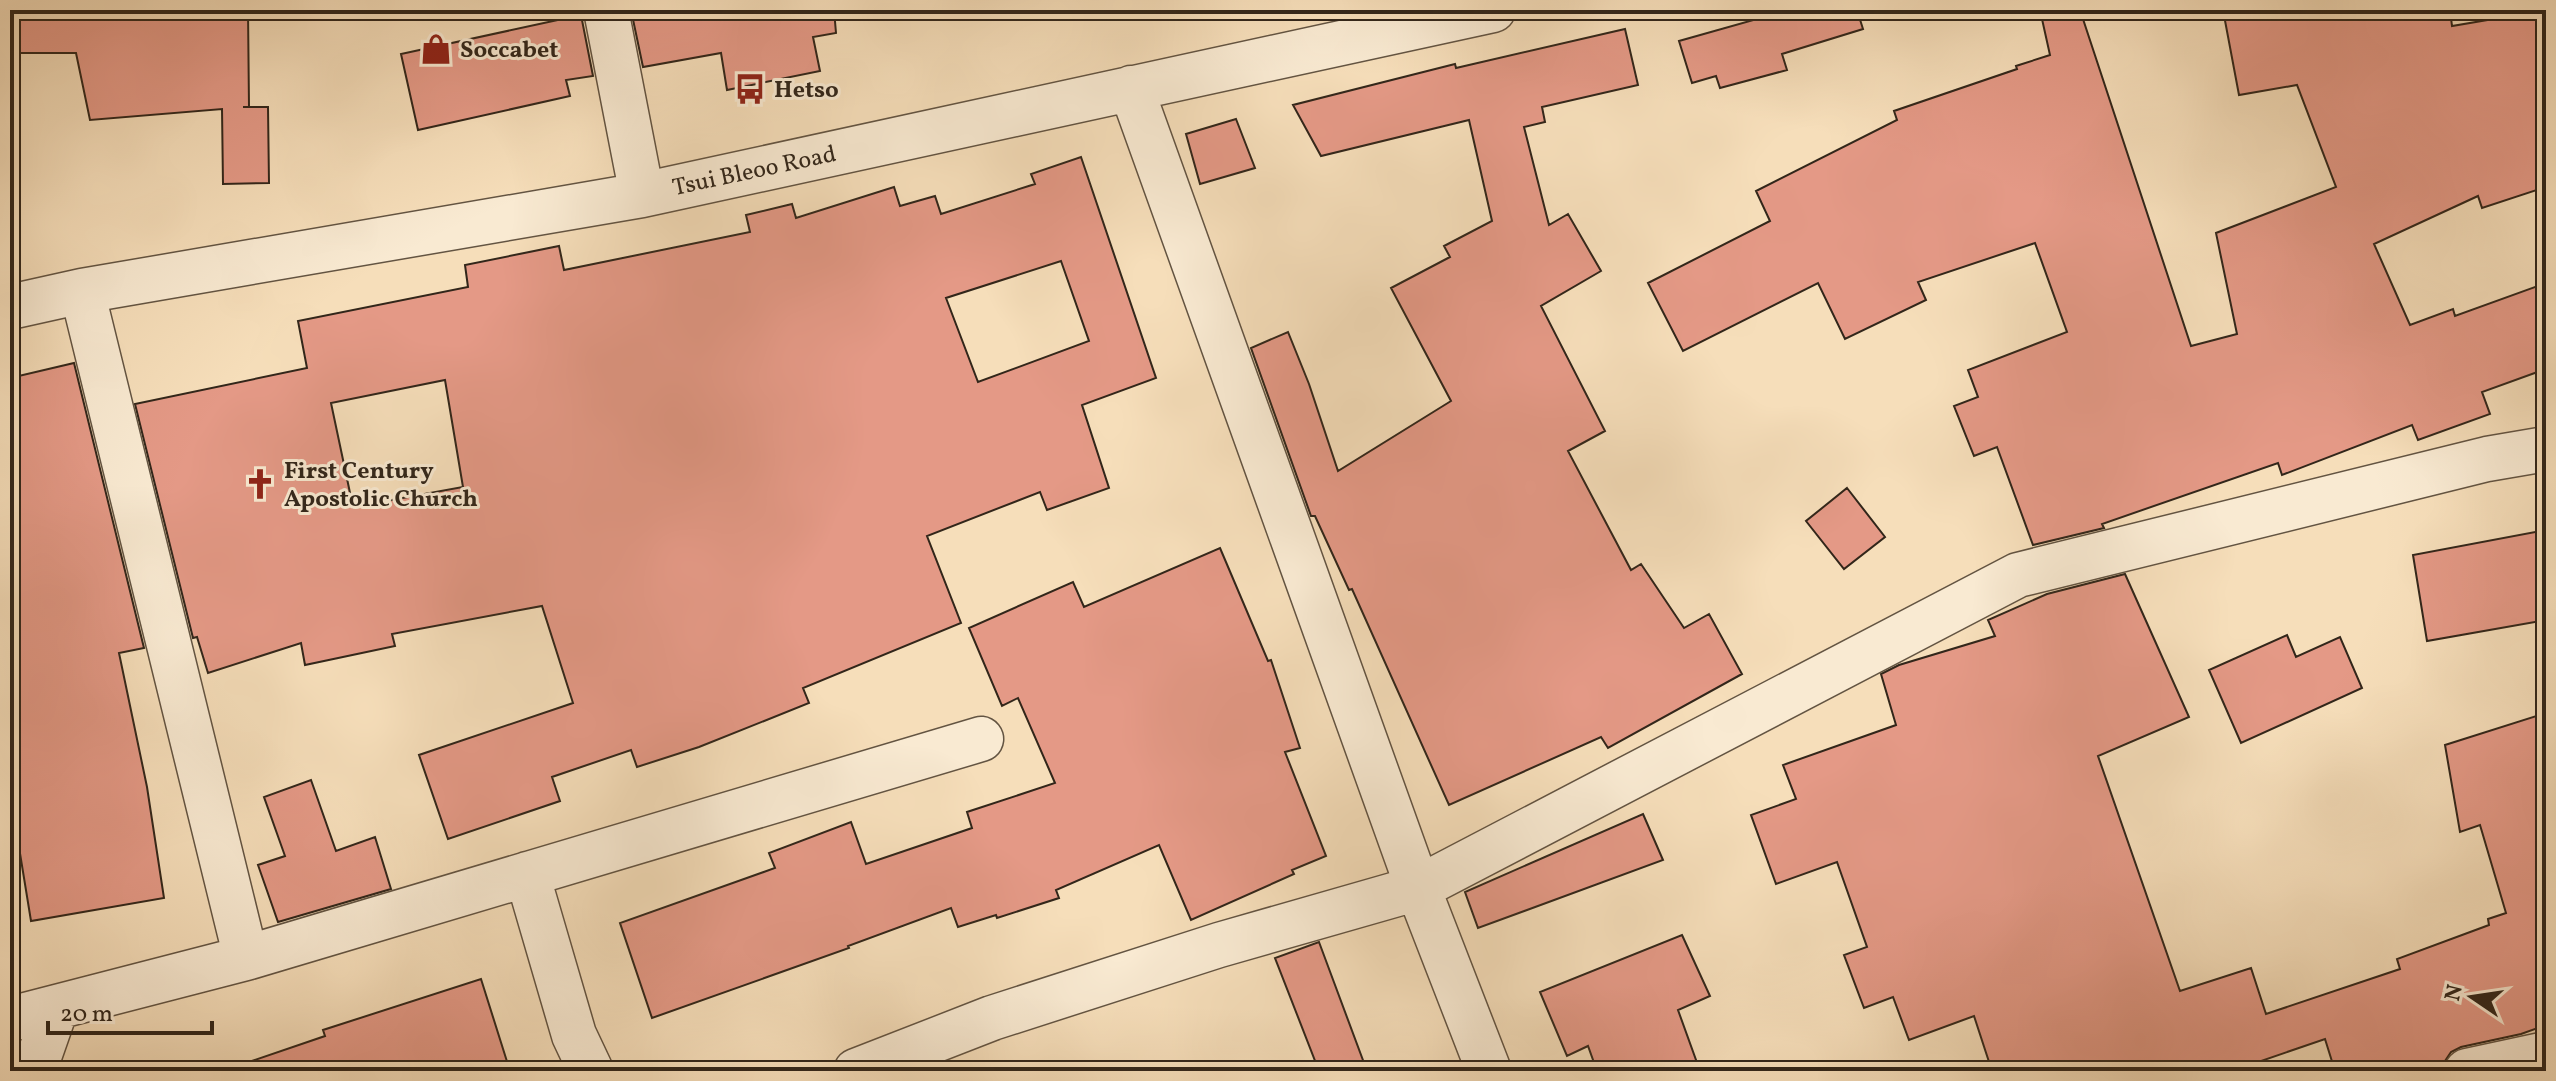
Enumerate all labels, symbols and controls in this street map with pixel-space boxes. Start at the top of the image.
shop icon: Soccabet [419,32,453,66]
place label: Soccabet [460,34,558,68]
bus stop icon: Hetso [733,72,767,106]
place label: Hetso [774,74,839,108]
street label: Tsui Bleoo Road [669,138,839,206]
place label: First Century Apostolic Church [284,455,478,517]
church icon: First Century Apostolic Church [243,467,277,501]
north arrow [2432,957,2512,1037]
text: N [2438,982,2472,1004]
scale bar [48,985,212,1035]
text: 20 m [60,998,113,1032]

